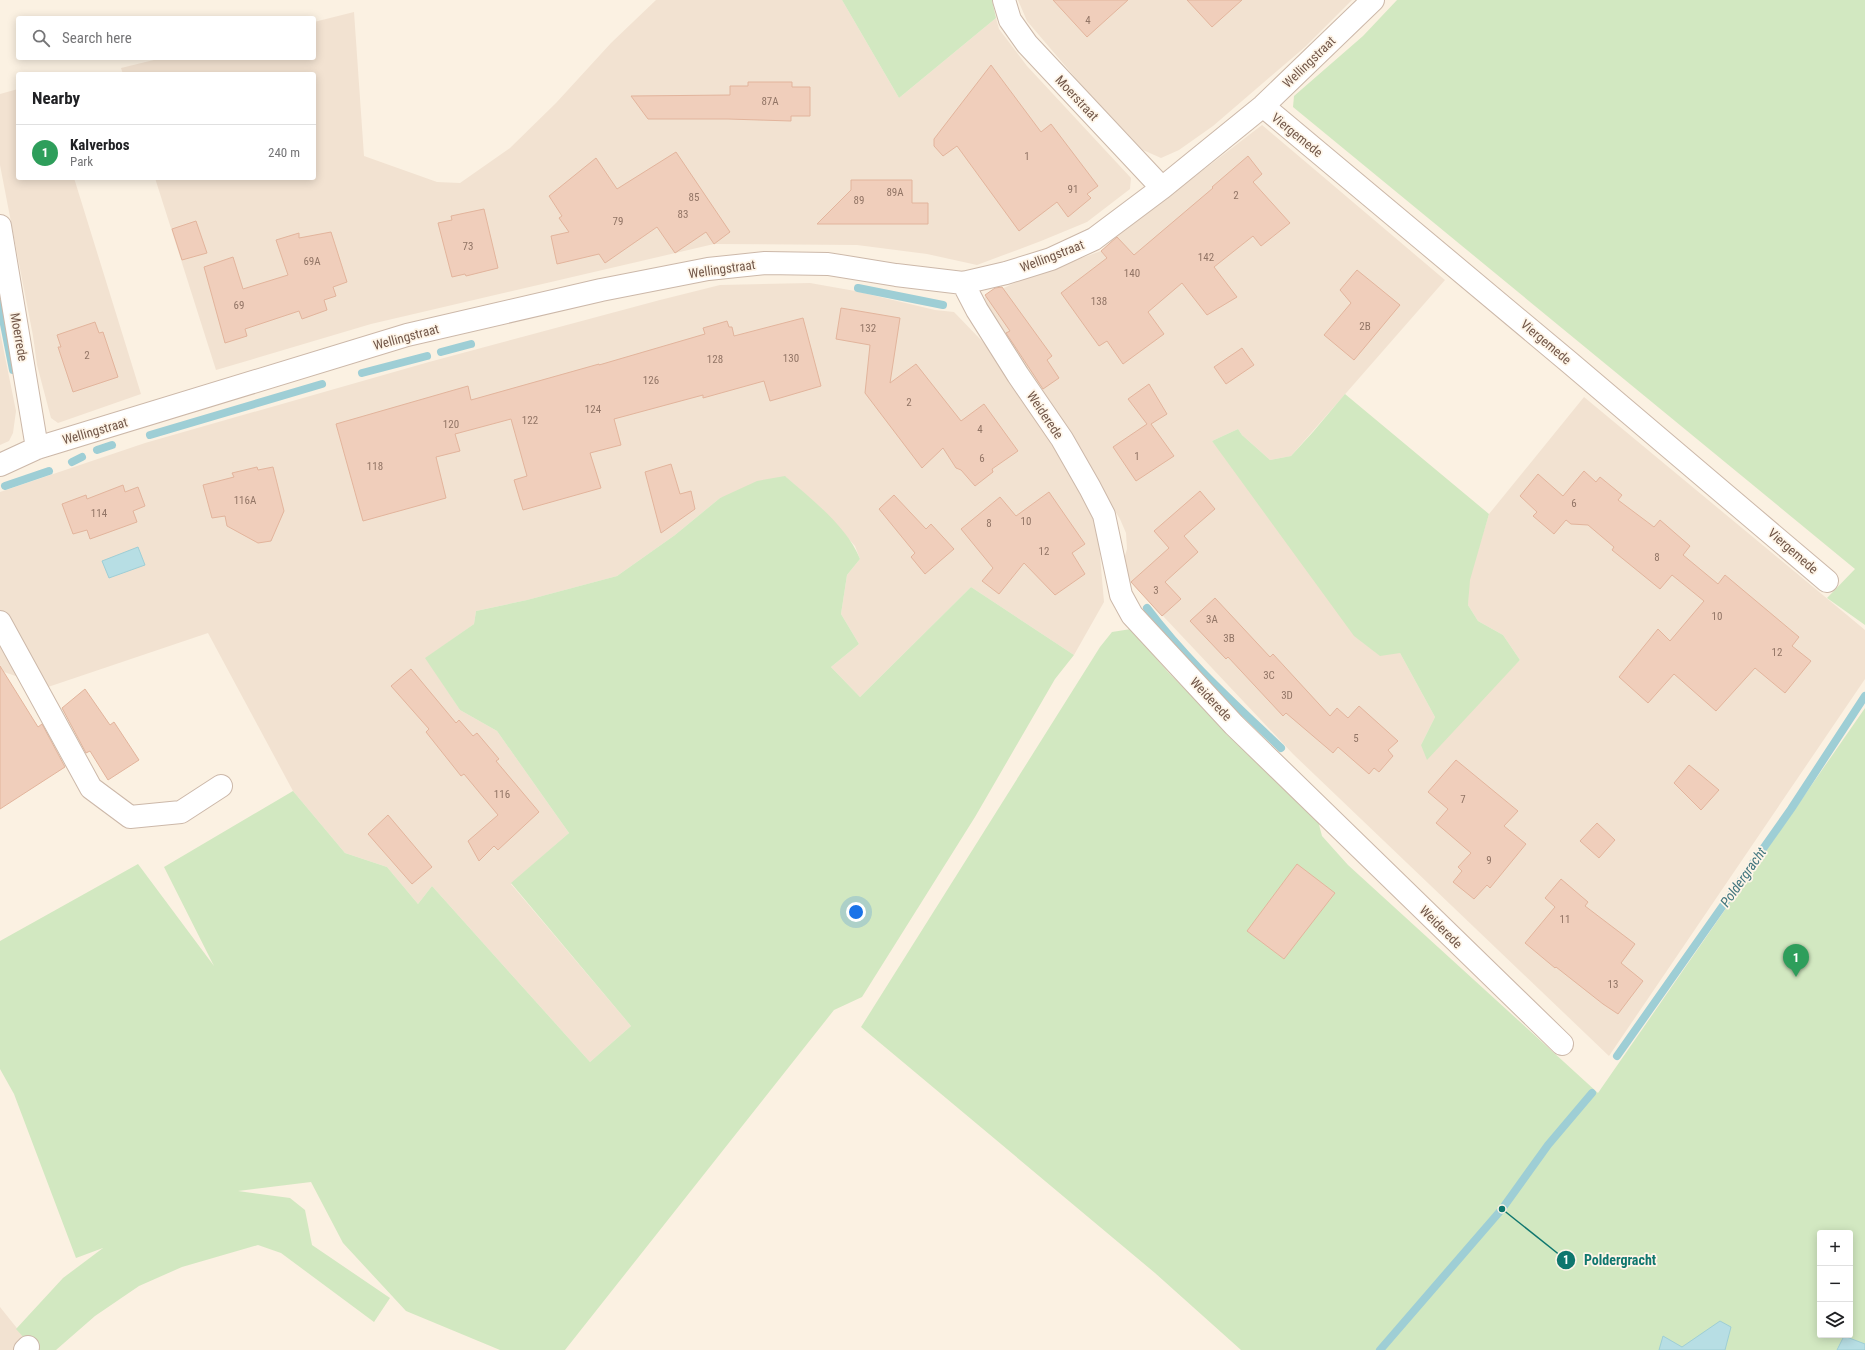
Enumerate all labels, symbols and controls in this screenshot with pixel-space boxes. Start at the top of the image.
house number: 4 [1085,14,1091,27]
search box [16,16,316,60]
icon: search [30,27,52,49]
text: Search here [62,29,132,47]
street label: Wellingstraat [1280,33,1339,91]
street label: Moerstraat [1052,72,1102,124]
text: Nearby [32,88,80,108]
house number: 87A [761,95,779,108]
street label: Viergemede [1269,110,1325,160]
text: Kalverbos [70,136,130,154]
text: 1 [42,145,48,160]
text: 240 m [268,145,300,160]
house number: 1 [1024,150,1030,163]
text: Park [70,154,93,169]
house number: 91 [1068,183,1078,196]
house number: 89A [886,186,904,199]
house number: 2 [1233,189,1239,202]
house number: 85 [689,191,699,204]
house number: 89 [854,194,864,207]
house number: 83 [678,208,688,221]
house number: 79 [613,215,623,228]
street label: Wellingstraat [1018,237,1086,275]
house number: 73 [463,240,473,253]
house number: 142 [1198,251,1214,264]
house number: 69A [303,255,321,268]
street label: Wellingstraat [688,257,756,281]
house number: 140 [1124,267,1140,280]
house number: 138 [1091,295,1107,308]
house number: 69 [234,299,244,312]
street label: Moerrede [7,312,31,362]
street label: Viergemede [1518,317,1574,367]
house number: 2B [1359,320,1371,333]
street label: Wellingstraat [372,321,441,353]
house number: 132 [860,322,876,335]
house number: 2 [84,349,90,362]
house number: 130 [783,352,799,365]
house number: 128 [707,353,723,366]
house number: 126 [643,374,659,387]
street label: Weiderede [1024,388,1066,442]
house number: 2 [906,396,912,409]
house number: 124 [585,403,602,416]
street label: Wellingstraat [61,414,130,447]
house number: 122 [522,414,538,427]
house number: 120 [443,418,459,431]
house number: 4 [977,423,983,436]
house number: 1 [1134,450,1140,463]
house number: 6 [979,452,985,465]
house number: 118 [367,460,383,473]
house number: 116A [234,494,257,507]
house number: 6 [1571,497,1577,510]
house number: 114 [91,507,108,520]
house number: 10 [1021,515,1031,528]
house number: 8 [986,517,992,530]
street label: Viergemede [1765,525,1821,577]
house number: 12 [1039,545,1049,558]
house number: 8 [1654,551,1660,564]
house number: 3 [1153,584,1159,597]
house number: 10 [1712,610,1722,623]
house number: 3A [1206,613,1219,626]
house number: 3B [1223,632,1235,645]
house number: 12 [1772,646,1782,659]
house number: 3C [1263,669,1275,682]
street label: Weiderede [1187,674,1235,724]
house number: 3D [1281,689,1293,702]
house number: 5 [1353,732,1359,745]
house number: 116 [494,788,510,801]
house number: 7 [1460,793,1466,806]
water label: Poldergracht [1717,844,1770,910]
house number: 9 [1486,854,1492,867]
your location [846,902,866,922]
street label: Weiderede [1417,903,1465,951]
house number: 11 [1560,913,1570,926]
pin: 1 [1783,944,1809,977]
house number: 13 [1608,978,1618,991]
map controls [1817,1230,1853,1338]
button: + [1817,1230,1853,1266]
callout: Poldergracht [1556,1247,1664,1273]
text: Poldergracht [1584,1252,1656,1268]
text: 1 [1563,1253,1569,1267]
button: − [1817,1266,1853,1302]
button: layers [1817,1302,1853,1338]

